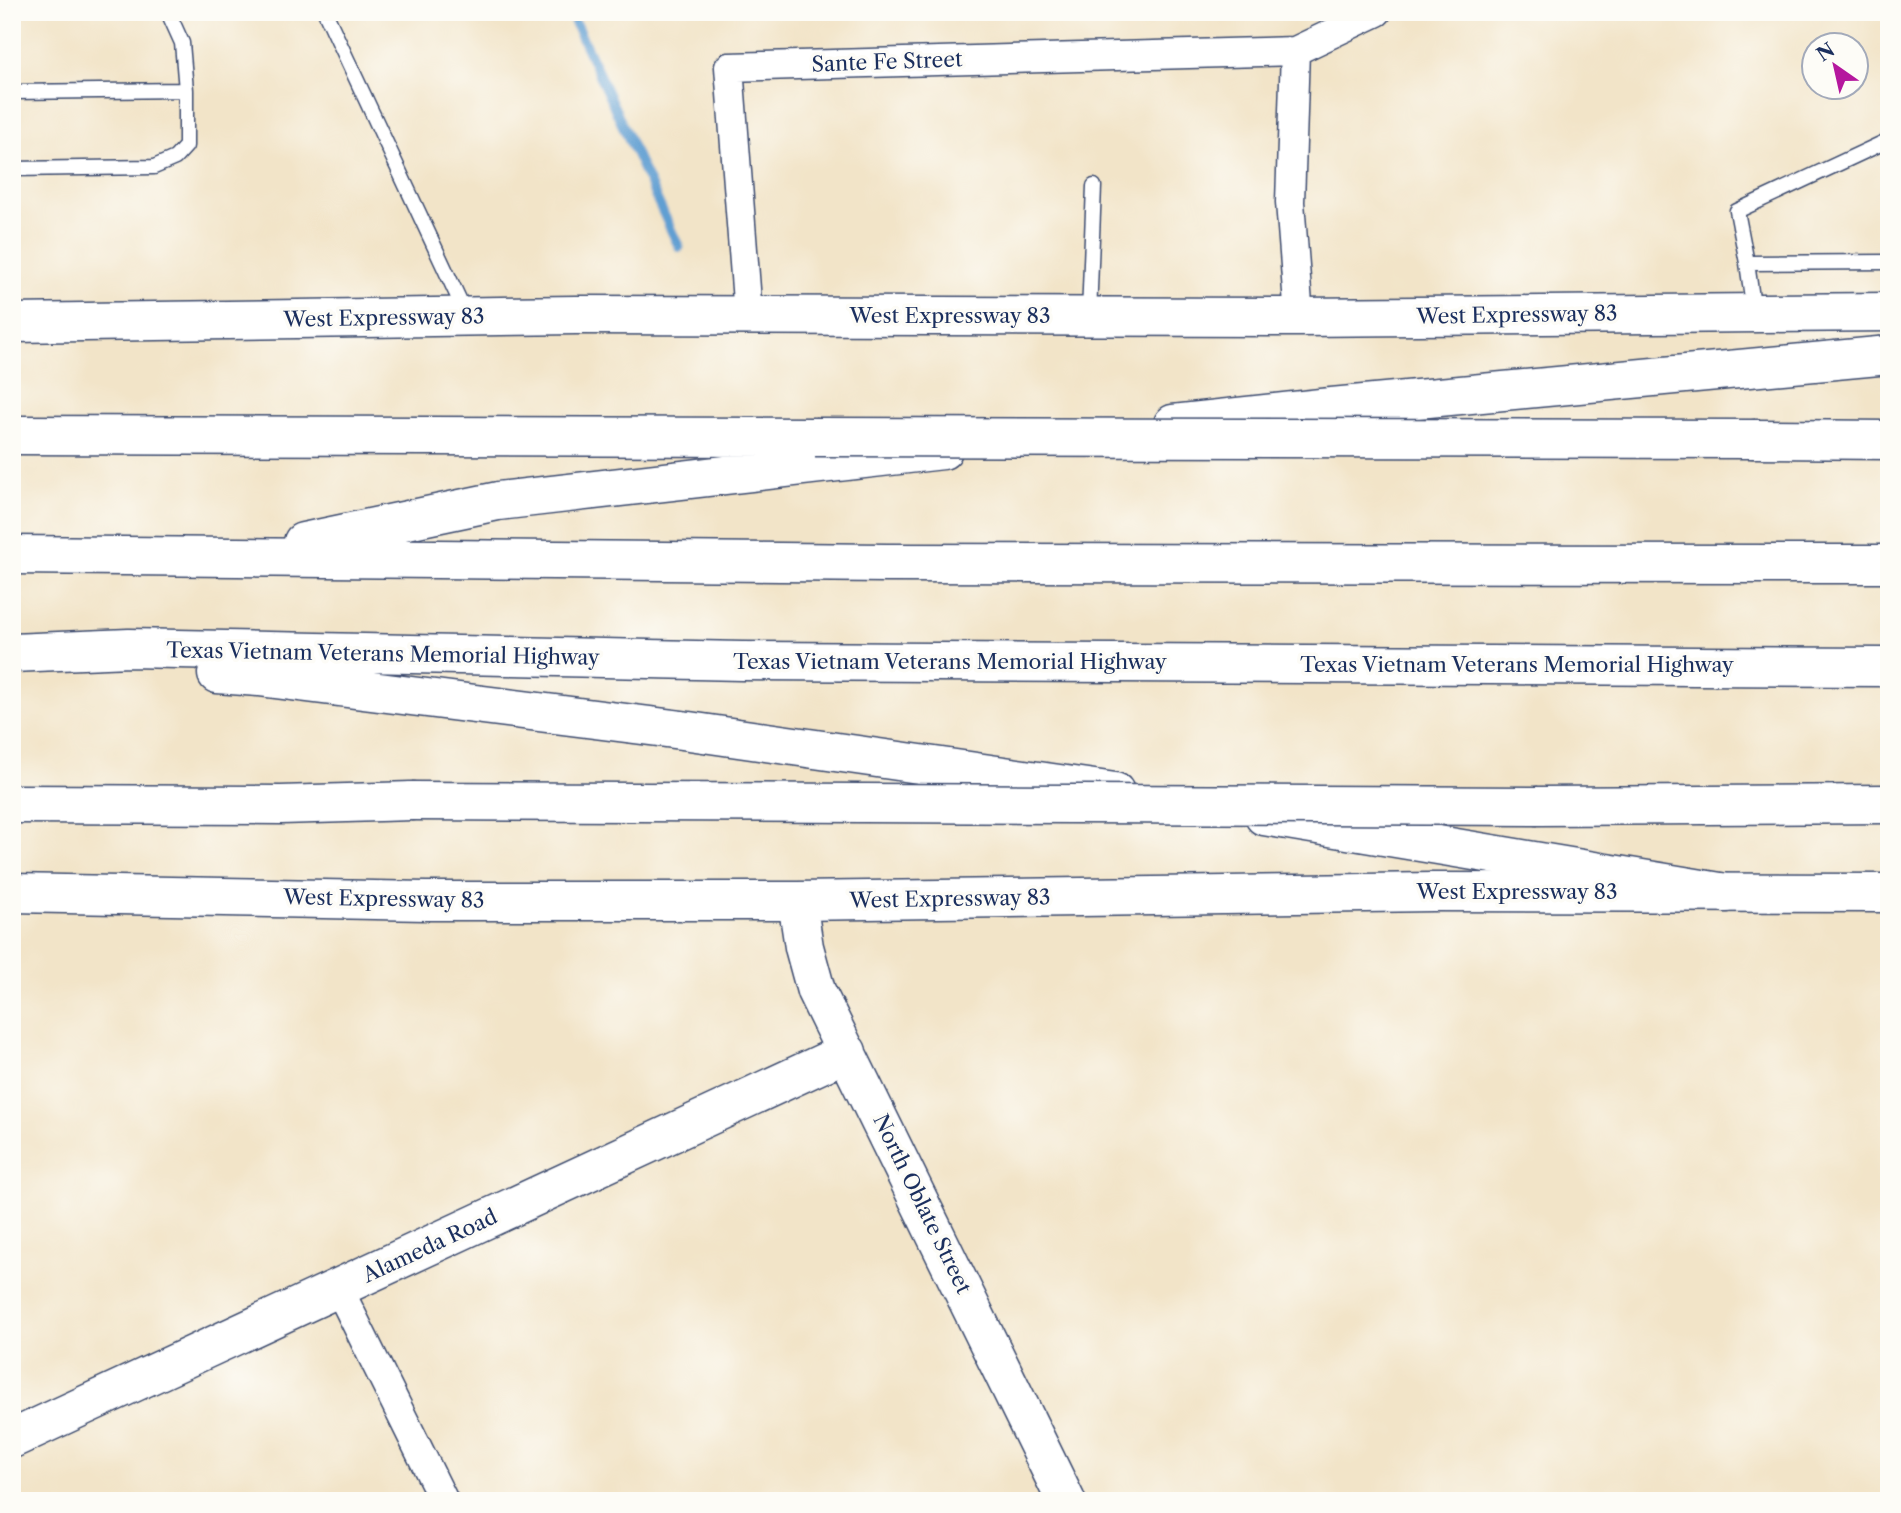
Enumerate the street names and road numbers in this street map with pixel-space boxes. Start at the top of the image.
street label: Sante Fe Street [811,46,964,77]
street label: West Expressway 83 [1415,300,1618,329]
street label: West Expressway 83 [282,303,485,332]
street label: West Expressway 83 [848,303,1051,328]
street label: Texas Vietnam Veterans Memorial Highway [166,637,600,670]
street label: Texas Vietnam Veterans Memorial Highway [733,649,1167,674]
street label: Texas Vietnam Veterans Memorial Highway [1300,652,1734,677]
street label: West Expressway 83 [1415,879,1618,904]
street label: West Expressway 83 [282,884,485,913]
street label: West Expressway 83 [848,884,1051,913]
street label: North Oblate Street [868,1110,977,1298]
street label: Alameda Road [358,1203,501,1288]

